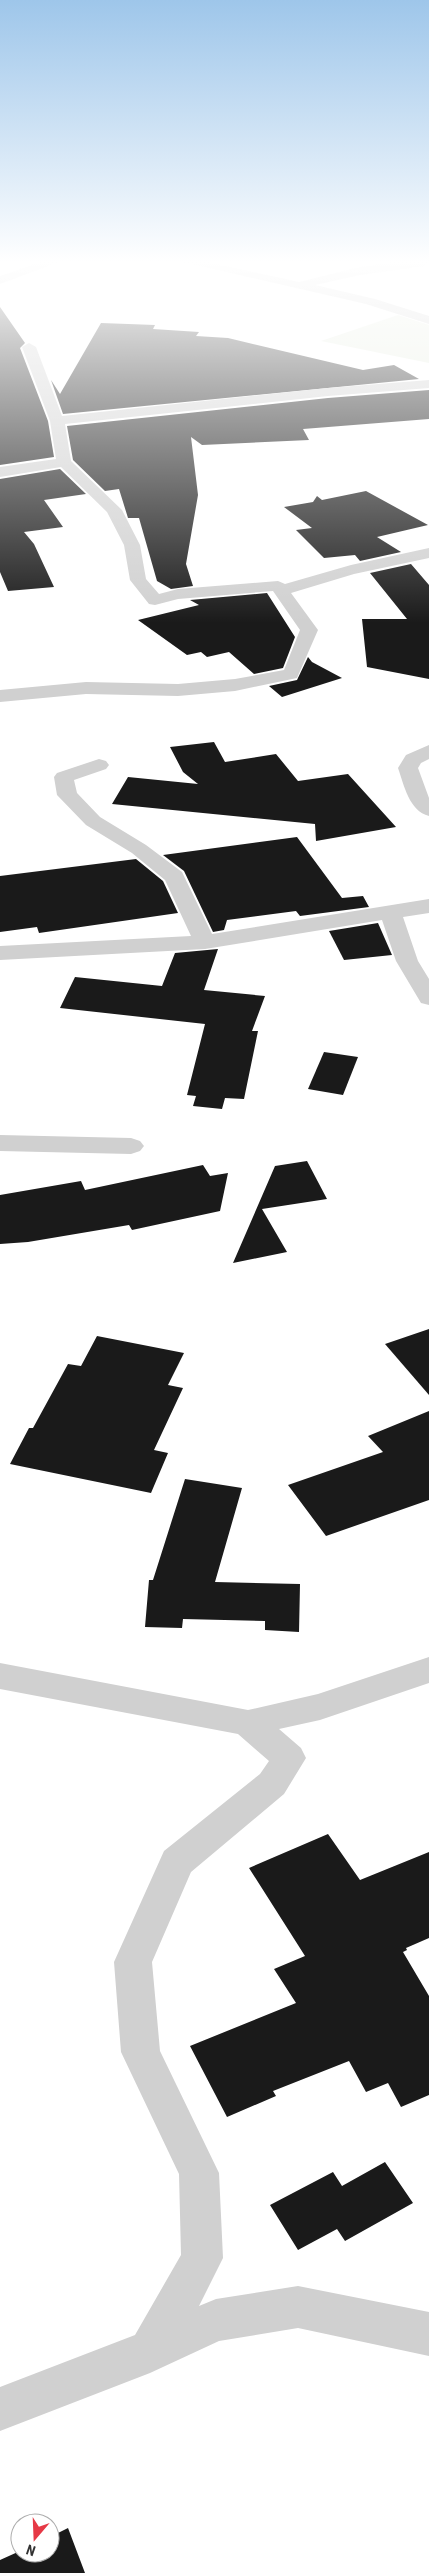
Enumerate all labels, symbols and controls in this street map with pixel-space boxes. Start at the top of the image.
north arrow [10,2513,60,2563]
text: N [24,2541,37,2559]

